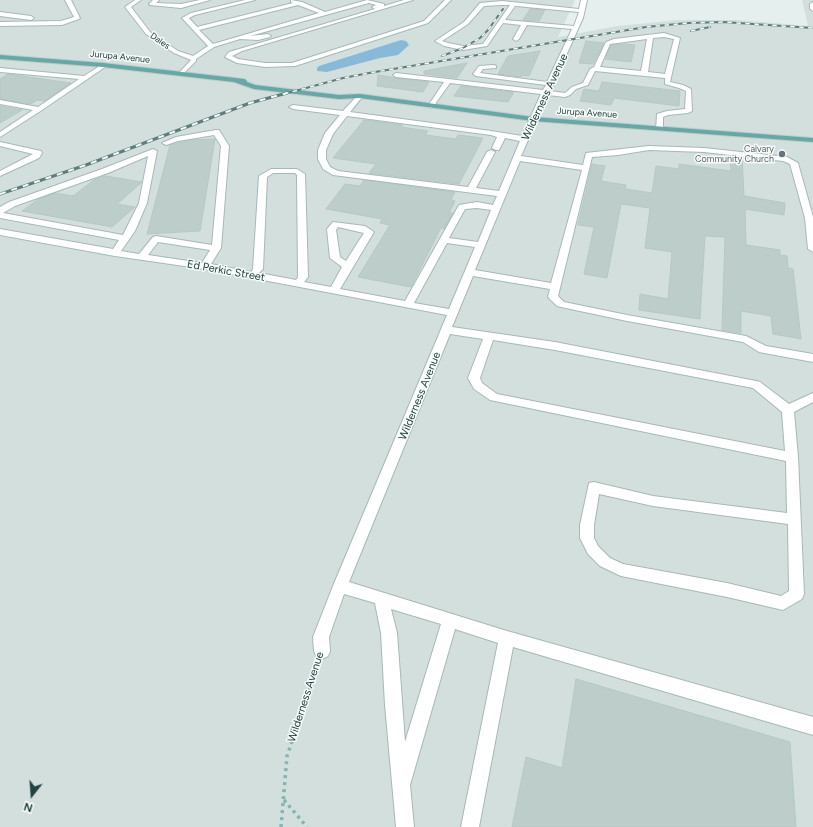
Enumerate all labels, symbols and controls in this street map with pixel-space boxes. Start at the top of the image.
street label: Dales [148,30,172,52]
street label: Jurupa Avenue [89,48,151,66]
street label: Wilderness Avenue [519,52,571,142]
street label: Jurupa Avenue [557,106,617,120]
place label: Calvary Community Church [695,144,774,165]
marker: Calvary Community Church [777,149,787,159]
street label: Ed Perkic Street [186,258,266,284]
street label: Wilderness Avenue [396,350,444,442]
street label: Wilderness Avenue [285,650,327,744]
north arrow [12,775,52,815]
text: N [22,799,34,814]

